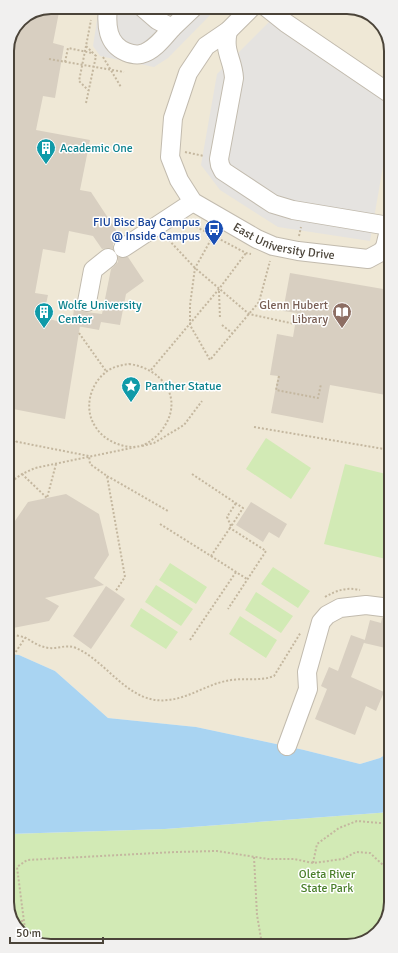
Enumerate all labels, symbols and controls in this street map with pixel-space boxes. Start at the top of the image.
building icon: Academic One [35,137,57,165]
place label: Academic One [60,141,133,156]
place label: FIU Bisc Bay Campus @ Inside Campus [93,215,200,244]
bus stop icon: FIU Bisc Bay Campus @ Inside Campus [203,218,225,246]
street label: East University Drive [230,219,336,263]
place label: Wolfe University Center [58,298,142,327]
place label: Glenn Hubert Library [259,298,328,327]
building icon: Wolfe University Center [33,301,55,329]
library icon: Glenn Hubert Library [331,301,353,329]
place icon: Panther Statue [120,375,142,403]
place label: Panther Statue [145,379,222,394]
park label: Oleta River State Park [299,867,356,896]
scale bar [10,919,103,945]
text: 50 m [16,926,41,941]

